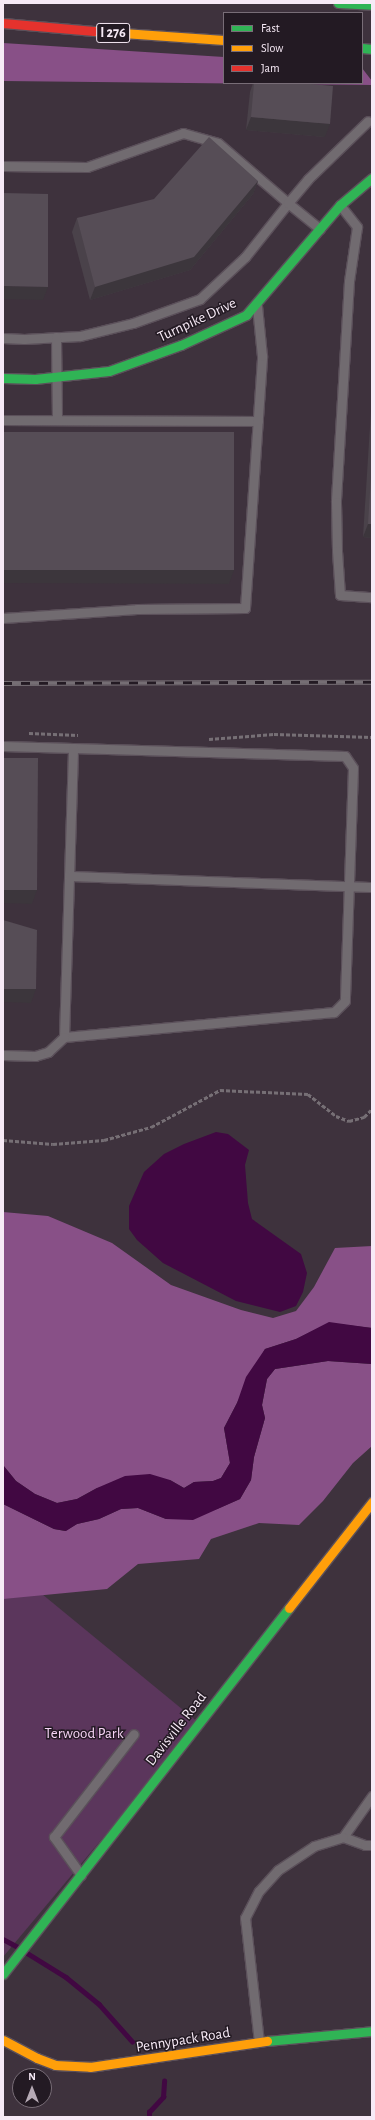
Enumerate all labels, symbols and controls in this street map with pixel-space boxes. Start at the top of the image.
legend [223,12,363,84]
road number: I 276 [96,21,130,45]
text: Fast [261,22,280,34]
text: Slow [261,42,283,54]
text: Jam [261,62,280,74]
street label: Turnpike Drive [155,294,239,346]
street label: Davisville Road [142,1689,210,1769]
park label: Terwood Park [44,1725,124,1743]
street label: Pennypack Road [135,2024,231,2056]
north arrow [12,2068,52,2108]
text: N [28,2071,36,2082]

